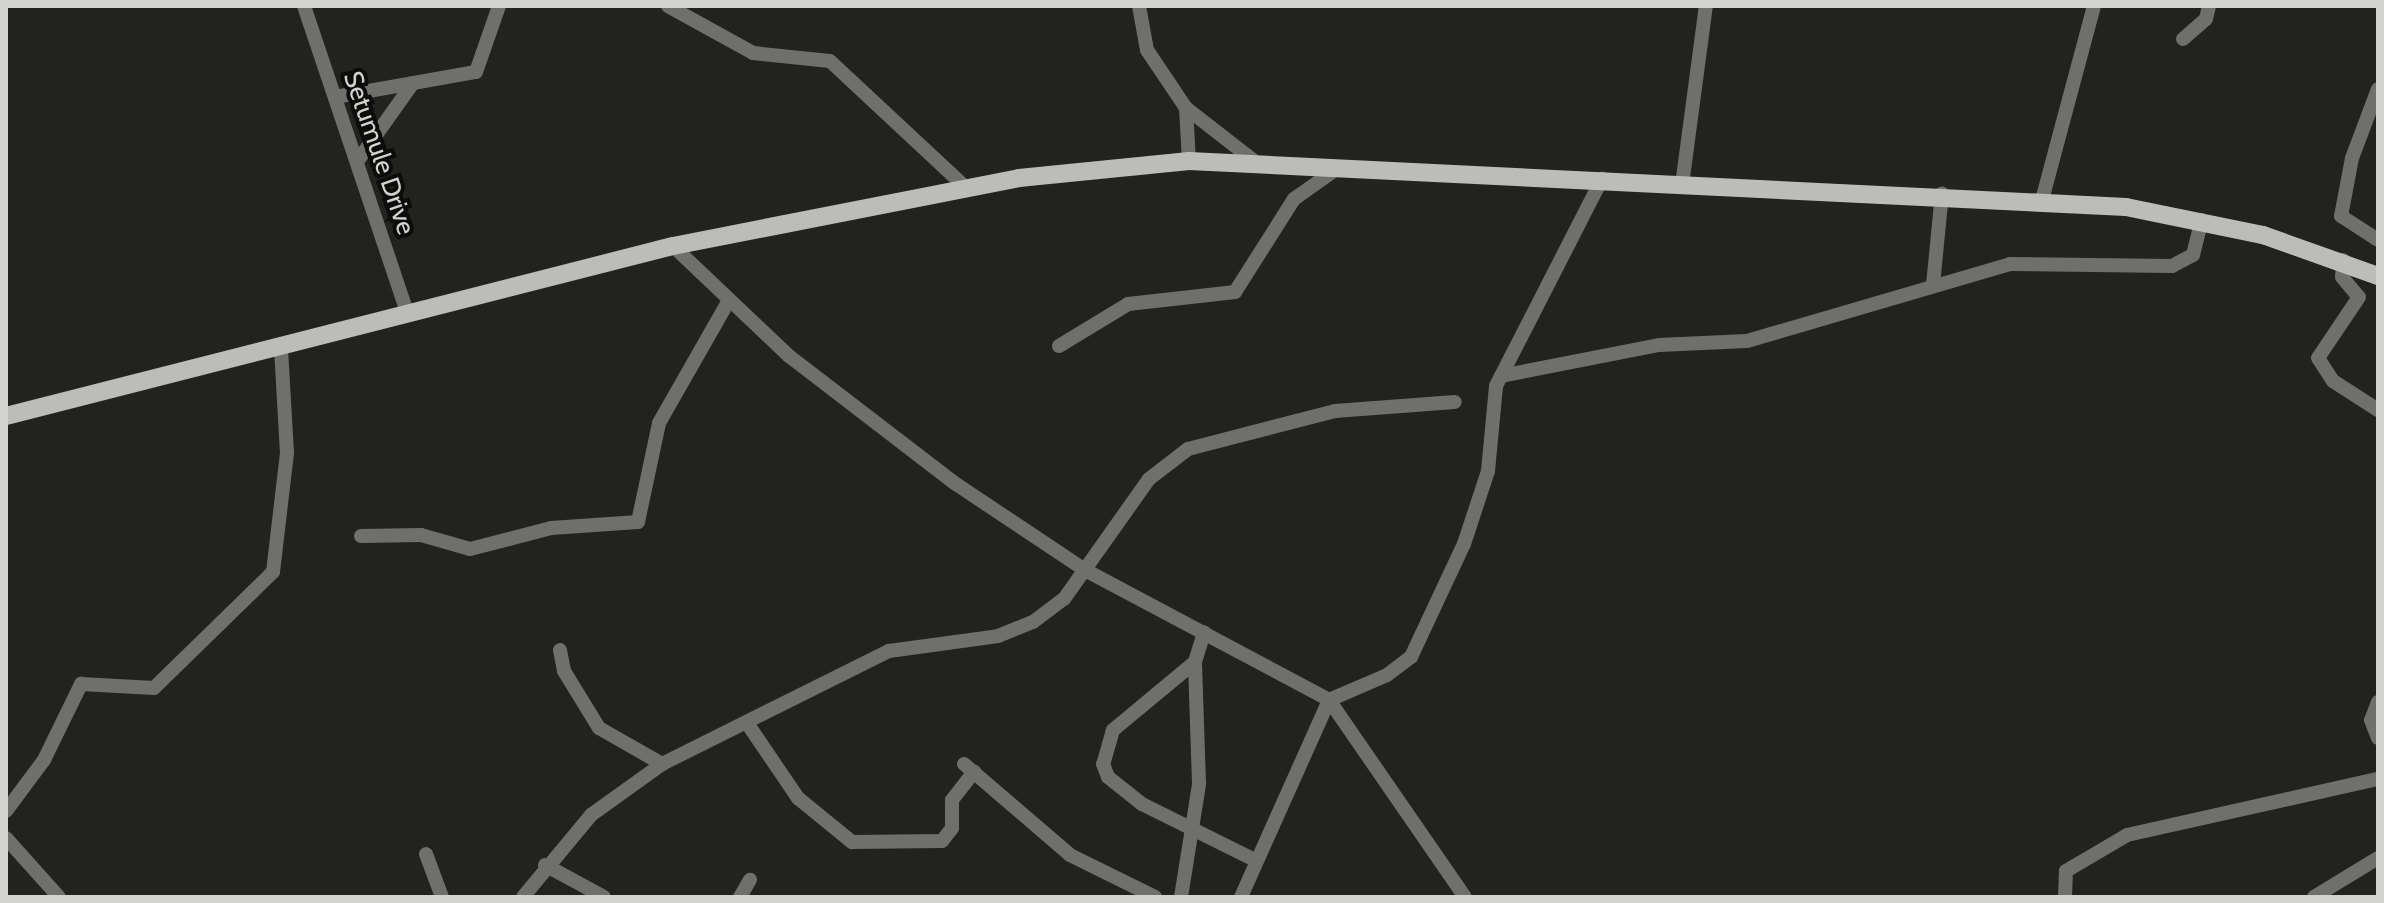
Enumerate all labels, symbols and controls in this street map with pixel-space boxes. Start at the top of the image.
street label: Setumule Drive [336,67,422,239]

